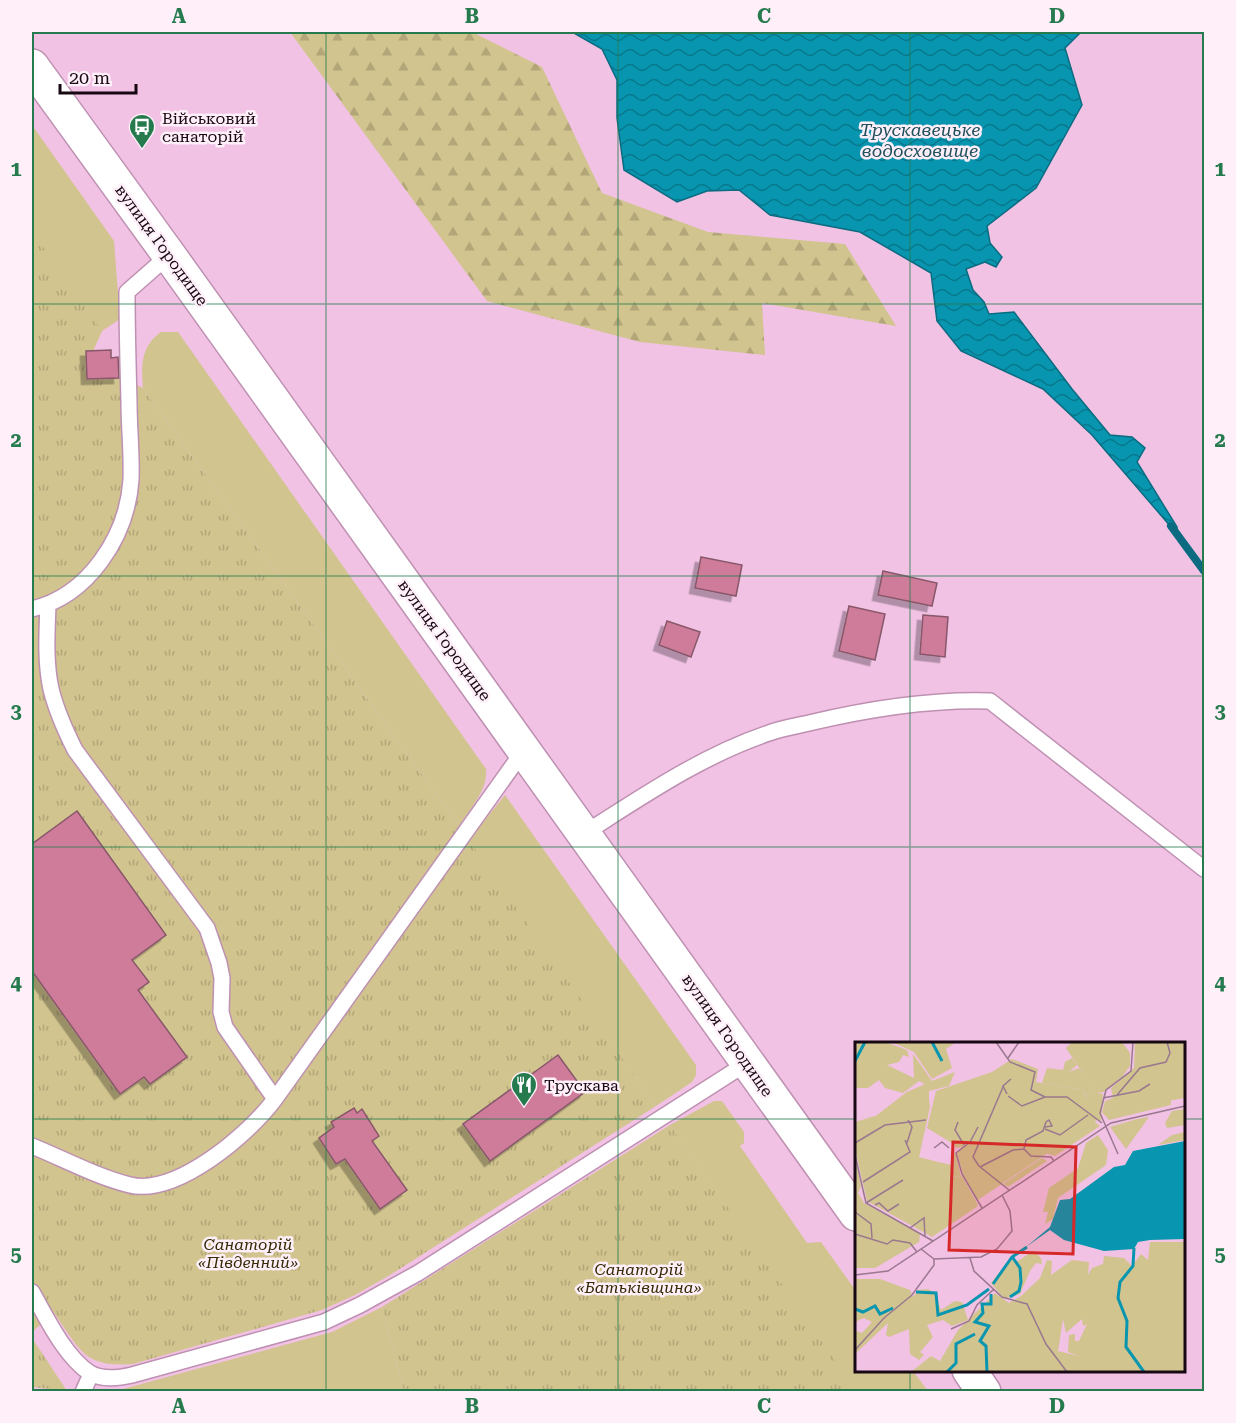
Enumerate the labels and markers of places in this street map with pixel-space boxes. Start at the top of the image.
place label: Військовий санаторій [162,109,256,146]
bus stop icon: Військовий санаторій [127,112,157,150]
restaurant icon: Трускава [509,1070,539,1108]
place label: Трускава [544,1076,619,1095]

